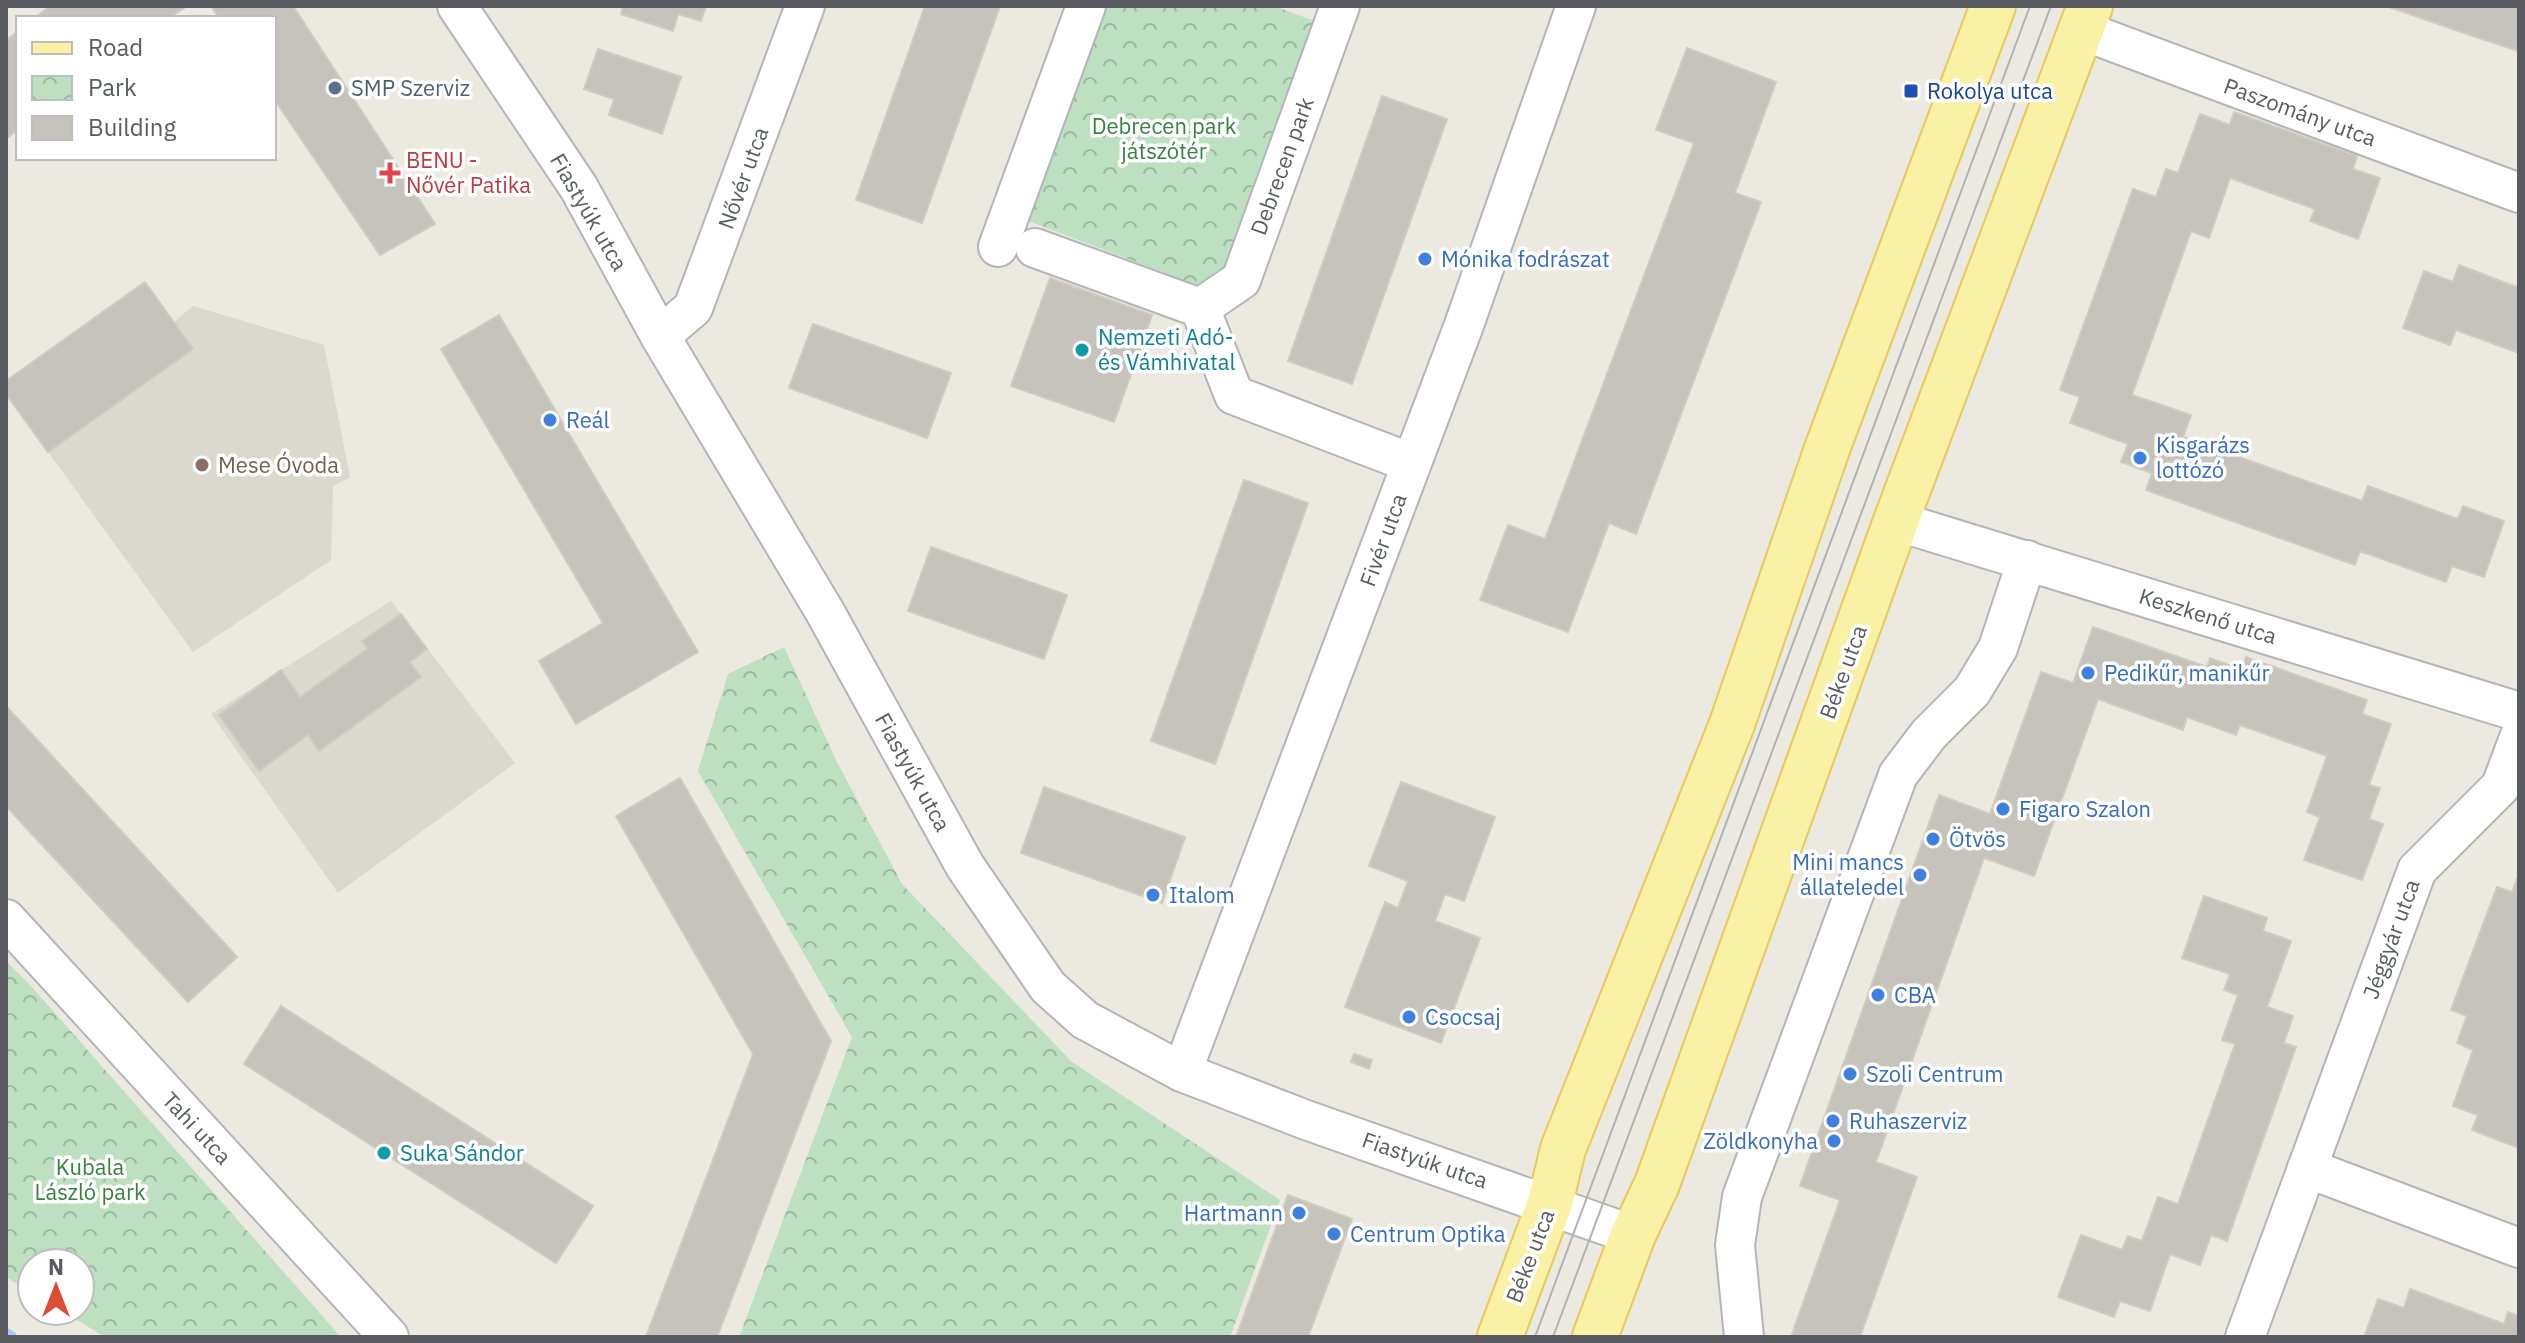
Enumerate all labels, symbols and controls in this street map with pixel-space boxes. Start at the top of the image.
legend [16,16,276,160]
text: Road [88,31,143,63]
text: Park [88,71,137,103]
street label: Paszomány utca [2220,71,2381,153]
place label: SMP Szerviz [351,73,470,102]
place label: Rokolya utca [1927,76,2053,105]
marker: SMP Szerviz [326,79,344,97]
marker: Rokolya utca [1902,82,1920,100]
street label: Debrecen park [1243,93,1320,239]
text: Building [88,111,176,143]
park label: Debrecen park játszótér [1092,111,1237,165]
street label: Nővér utca [711,123,774,233]
place label: BENU - Nővér Patika [406,145,531,199]
street label: Fiastyúk utca [544,148,635,276]
marker: BENU - Nővér Patika [381,164,399,182]
place label: Mónika fodrászat [1441,244,1610,273]
marker: Mónika fodrászat [1416,250,1434,268]
place label: Nemzeti Adó- és Vámhivatal [1098,322,1236,376]
marker: Nemzeti Adó- és Vámhivatal [1073,341,1091,359]
place label: Reál [566,405,610,434]
marker: Reál [541,411,559,429]
place label: Kisgarázs lottózó [2156,430,2250,484]
marker: Kisgarázs lottózó [2131,449,2149,467]
place label: Mese Óvoda [218,450,339,479]
marker: Mese Óvoda [193,456,211,474]
street label: Fivér utca [1352,489,1413,590]
street label: Keszkenő utca [2136,581,2281,650]
street label: Béke utca [1812,621,1873,723]
place label: Pedikűr, manikűr [2104,658,2270,687]
marker: Pedikűr, manikűr [2079,664,2097,682]
street label: Fiastyúk utca [869,707,958,836]
place label: Figaro Szalon [2019,794,2151,823]
marker: Figaro Szalon [1994,800,2012,818]
place label: Ötvös [1949,824,2006,853]
marker: Ötvös [1924,830,1942,848]
place label: Mini mancs állateledel [1792,847,1904,901]
marker: Mini mancs állateledel [1911,866,1929,884]
street label: Jéggyár utca [2355,875,2426,1003]
place label: Italom [1169,880,1235,909]
marker: Italom [1144,886,1162,904]
place label: CBA [1894,980,1936,1009]
marker: CBA [1869,986,1887,1004]
place label: Csocsaj [1425,1002,1501,1031]
marker: Csocsaj [1400,1008,1418,1026]
place label: Szoli Centrum [1866,1059,2004,1088]
marker: Szoli Centrum [1841,1065,1859,1083]
street label: Tahi utca [156,1085,238,1170]
place label: Ruhaszerviz [1849,1106,1967,1135]
marker: Ruhaszerviz [1824,1112,1842,1130]
street label: Fiastyúk utca [1358,1124,1492,1195]
place label: Zöldkonyha [1703,1126,1818,1155]
marker: Zöldkonyha [1825,1132,1843,1150]
place label: Suka Sándor [400,1138,524,1167]
marker: Suka Sándor [375,1144,393,1162]
park label: Kubala László park [34,1152,146,1206]
place label: Hartmann [1184,1198,1283,1227]
marker: Hartmann [1290,1204,1308,1222]
street label: Béke utca [1498,1205,1561,1307]
place label: Centrum Optika [1350,1219,1506,1248]
marker: Centrum Optika [1325,1225,1343,1243]
north arrow [16,1247,96,1327]
text: N [48,1252,64,1281]

